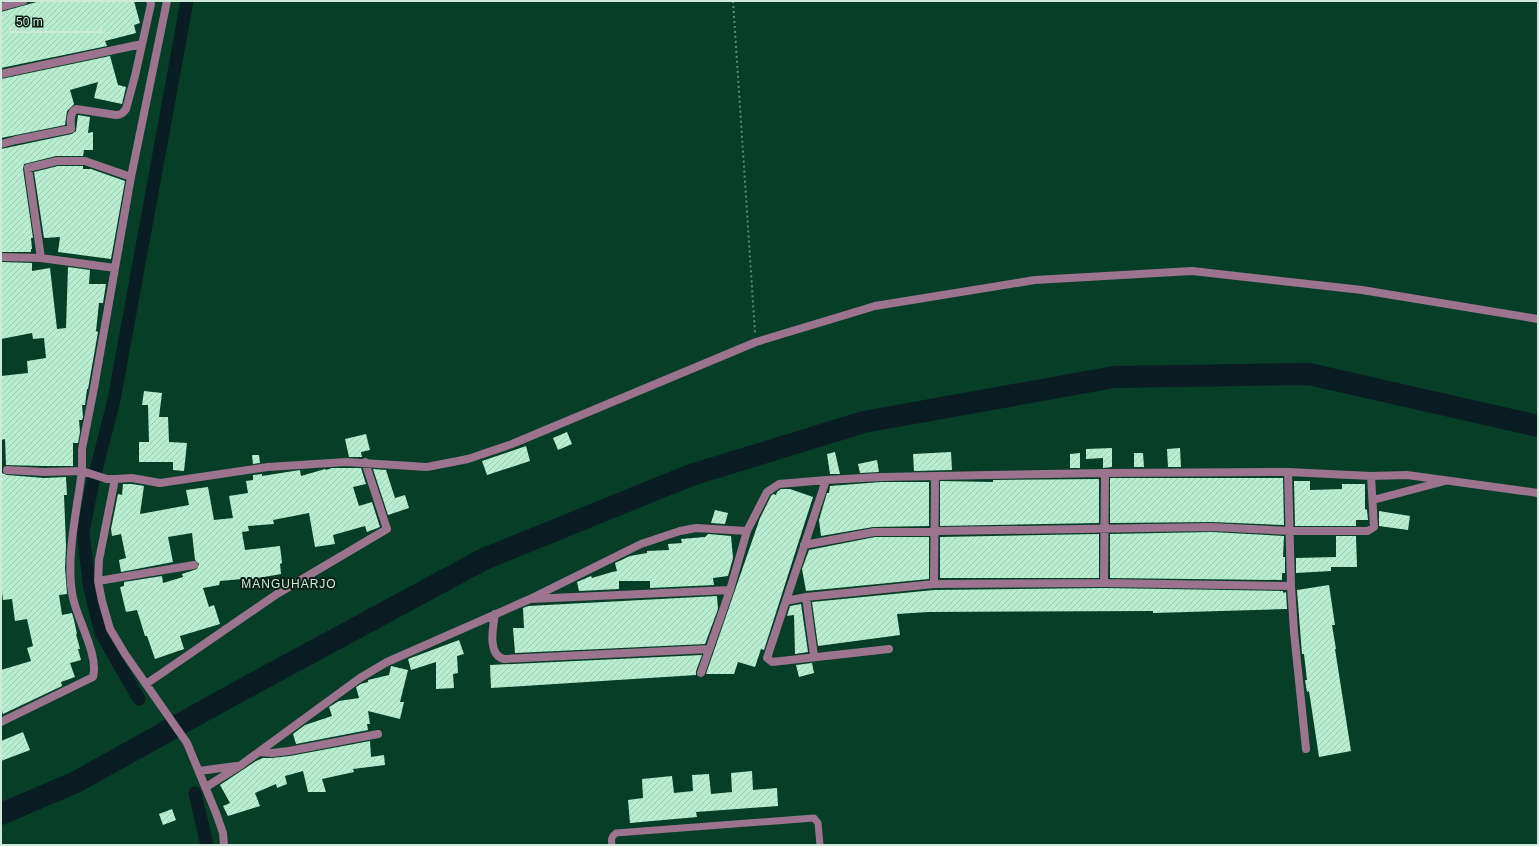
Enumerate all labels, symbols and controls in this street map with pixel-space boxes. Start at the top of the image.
scale bar [10,8,101,34]
text: 50 m [16,15,43,29]
district label: MANGUHARJO [241,577,337,591]

